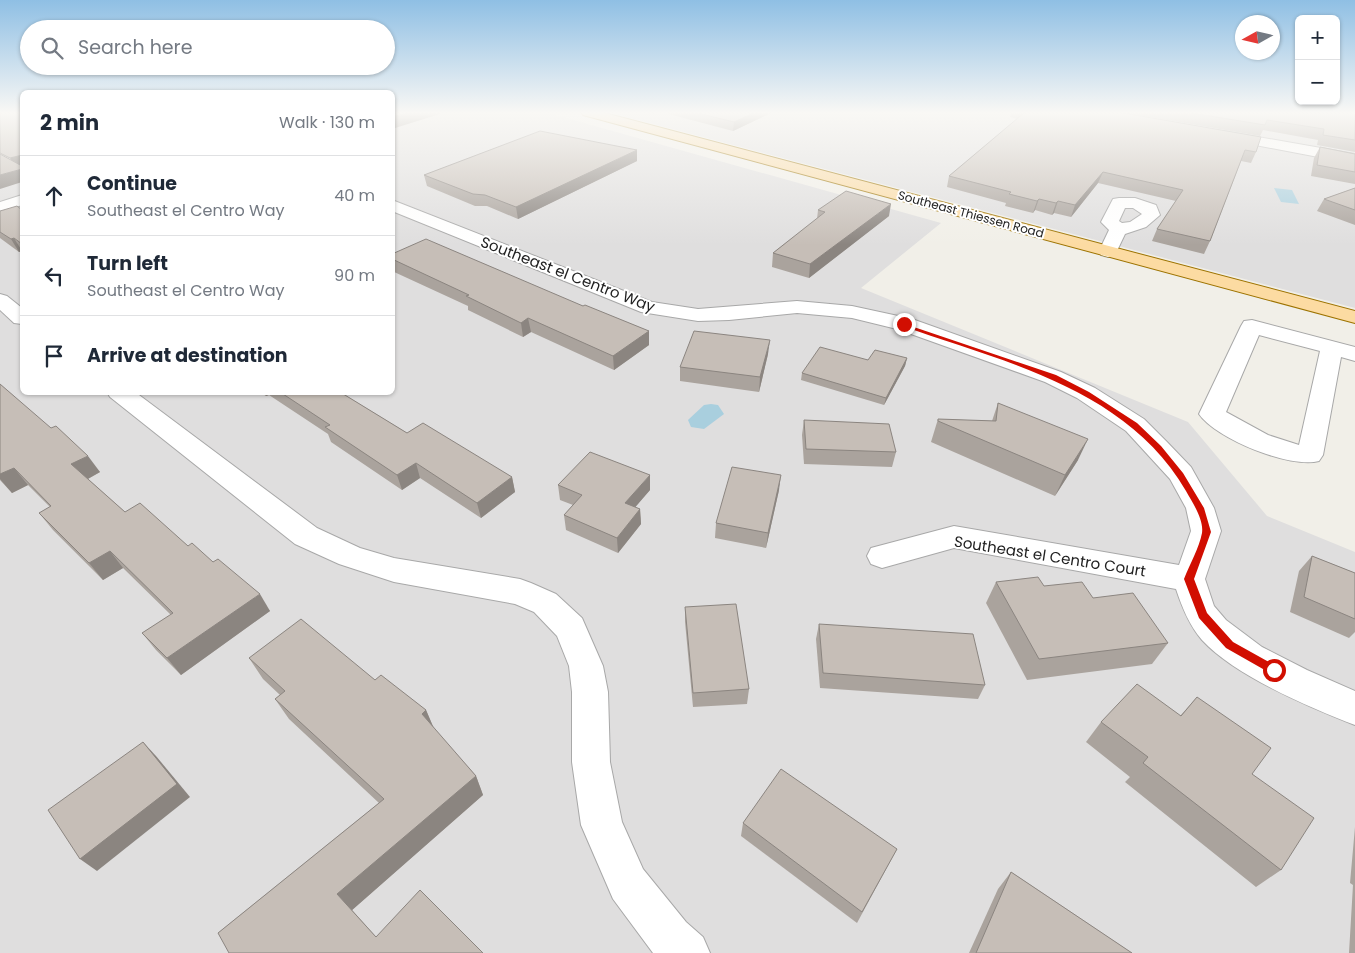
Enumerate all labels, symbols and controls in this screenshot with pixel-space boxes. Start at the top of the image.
north arrow [1235,15,1280,60]
map controls [1295,15,1340,105]
button: + [1295,15,1340,60]
search box [20,20,395,75]
icon: search [38,34,66,62]
text: Search here [78,34,192,61]
button: − [1295,60,1340,105]
text: 2 min [40,108,99,137]
text: Walk · 130 m [279,111,375,134]
text: Continue [87,170,177,197]
icon: ahead [40,182,68,210]
text: 40 m [334,184,375,207]
street label: Southeast Thiessen Road [896,186,1046,242]
text: Southeast el Centro Way [87,199,285,222]
street label: Southeast el Centro Way [478,231,659,317]
text: Turn left [87,250,168,277]
icon: left [40,262,68,290]
text: 90 m [334,264,375,287]
text: Southeast el Centro Way [87,279,285,302]
route end [893,313,916,336]
icon: arrive [40,342,68,370]
text: Arrive at destination [87,342,288,369]
street label: Southeast el Centro Court [953,530,1147,582]
route start [1263,659,1286,682]

